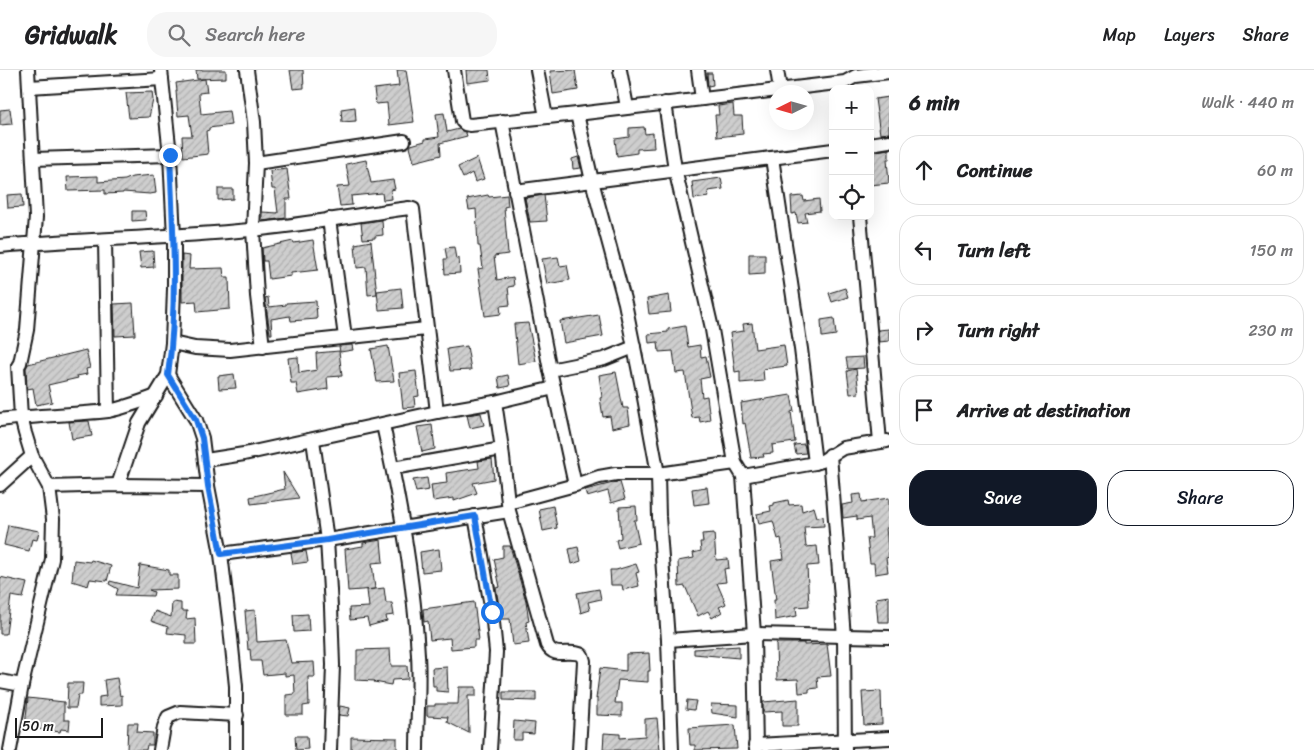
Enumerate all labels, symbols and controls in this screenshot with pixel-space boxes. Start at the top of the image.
search box [147,12,497,57]
text: Gridwalk [25,14,117,56]
text: Search here [205,18,305,51]
text: Map [1103,19,1136,51]
text: Layers [1164,19,1215,51]
text: Share [1243,19,1289,51]
icon: search [165,21,193,49]
text: 6 min [909,84,960,122]
north arrow [769,85,814,130]
map controls [829,85,874,220]
button: + [829,85,874,130]
text: Walk · 440 m [1201,88,1294,117]
button: − [829,130,874,175]
route end [159,144,182,167]
text: Continue [957,154,1033,187]
icon: ahead [910,156,938,184]
text: 60 m [1257,156,1293,185]
button: locate [829,175,874,220]
text: Turn left [957,234,1030,267]
icon: left [910,236,938,264]
text: 150 m [1250,236,1293,265]
text: Turn right [957,314,1039,347]
icon: right [910,316,938,344]
text: 230 m [1248,316,1293,345]
text: Arrive at destination [957,394,1130,427]
icon: arrive [910,396,938,424]
button: Save [909,470,1097,526]
button: Share [1107,470,1294,526]
route start [481,601,504,624]
text: 50 m [22,714,54,739]
scale bar [15,715,102,738]

